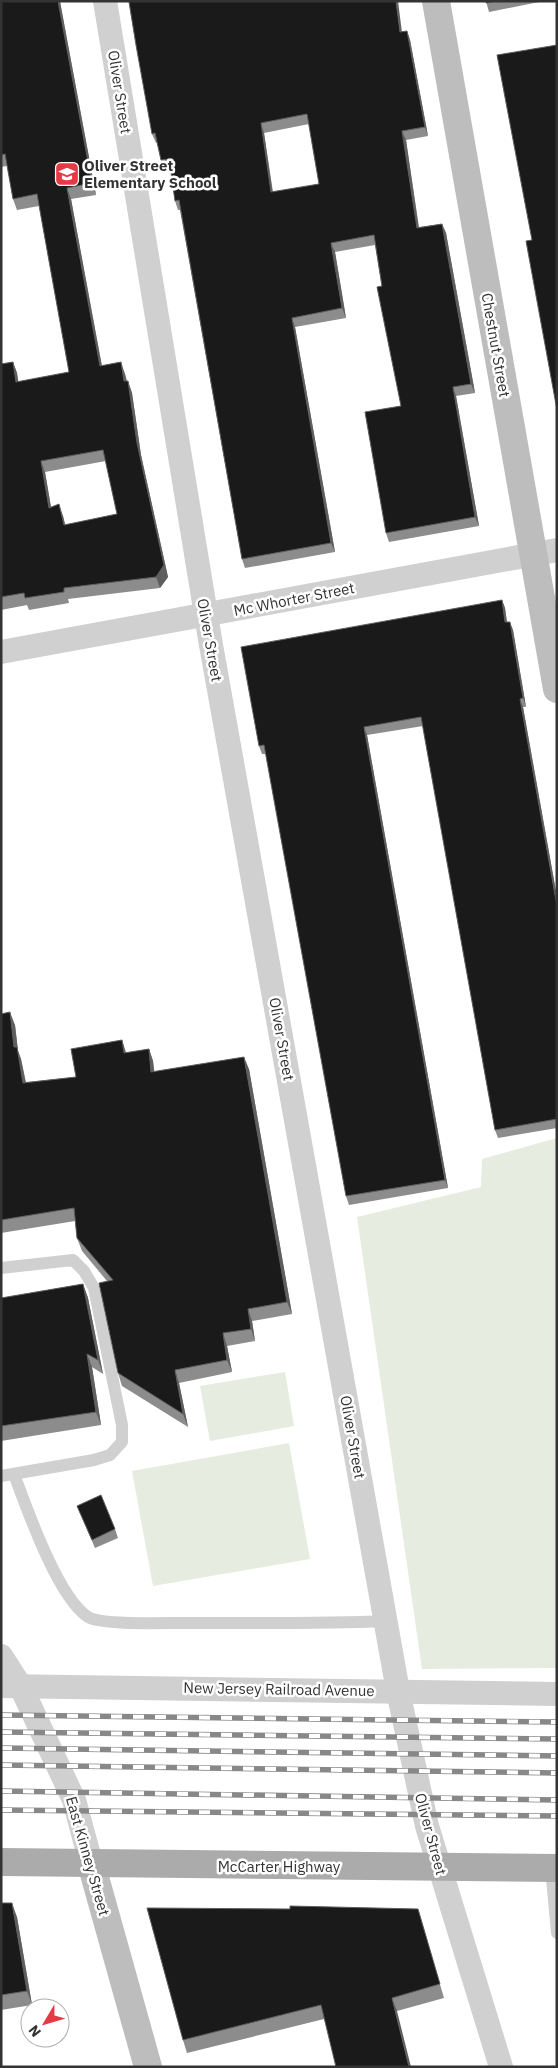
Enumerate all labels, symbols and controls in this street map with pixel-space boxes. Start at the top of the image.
street label: Oliver Street [104,49,136,135]
place label: Oliver Street Elementary School [84,156,217,192]
school or university icon: Oliver Street Elementary School [54,161,80,187]
street label: Chestnut Street [477,291,515,399]
street label: Mc Whorter Street [232,578,356,620]
street label: Oliver Street [193,597,227,683]
street label: Oliver Street [265,996,299,1082]
street label: Oliver Street [336,1394,370,1480]
street label: New Jersey Railroad Avenue [183,1678,375,1700]
street label: Oliver Street [411,1791,451,1877]
street label: East Kinney Street [62,1794,114,1918]
street label: McCarter Highway [218,1857,341,1876]
north arrow [20,1998,70,2048]
text: N [25,2021,45,2041]

